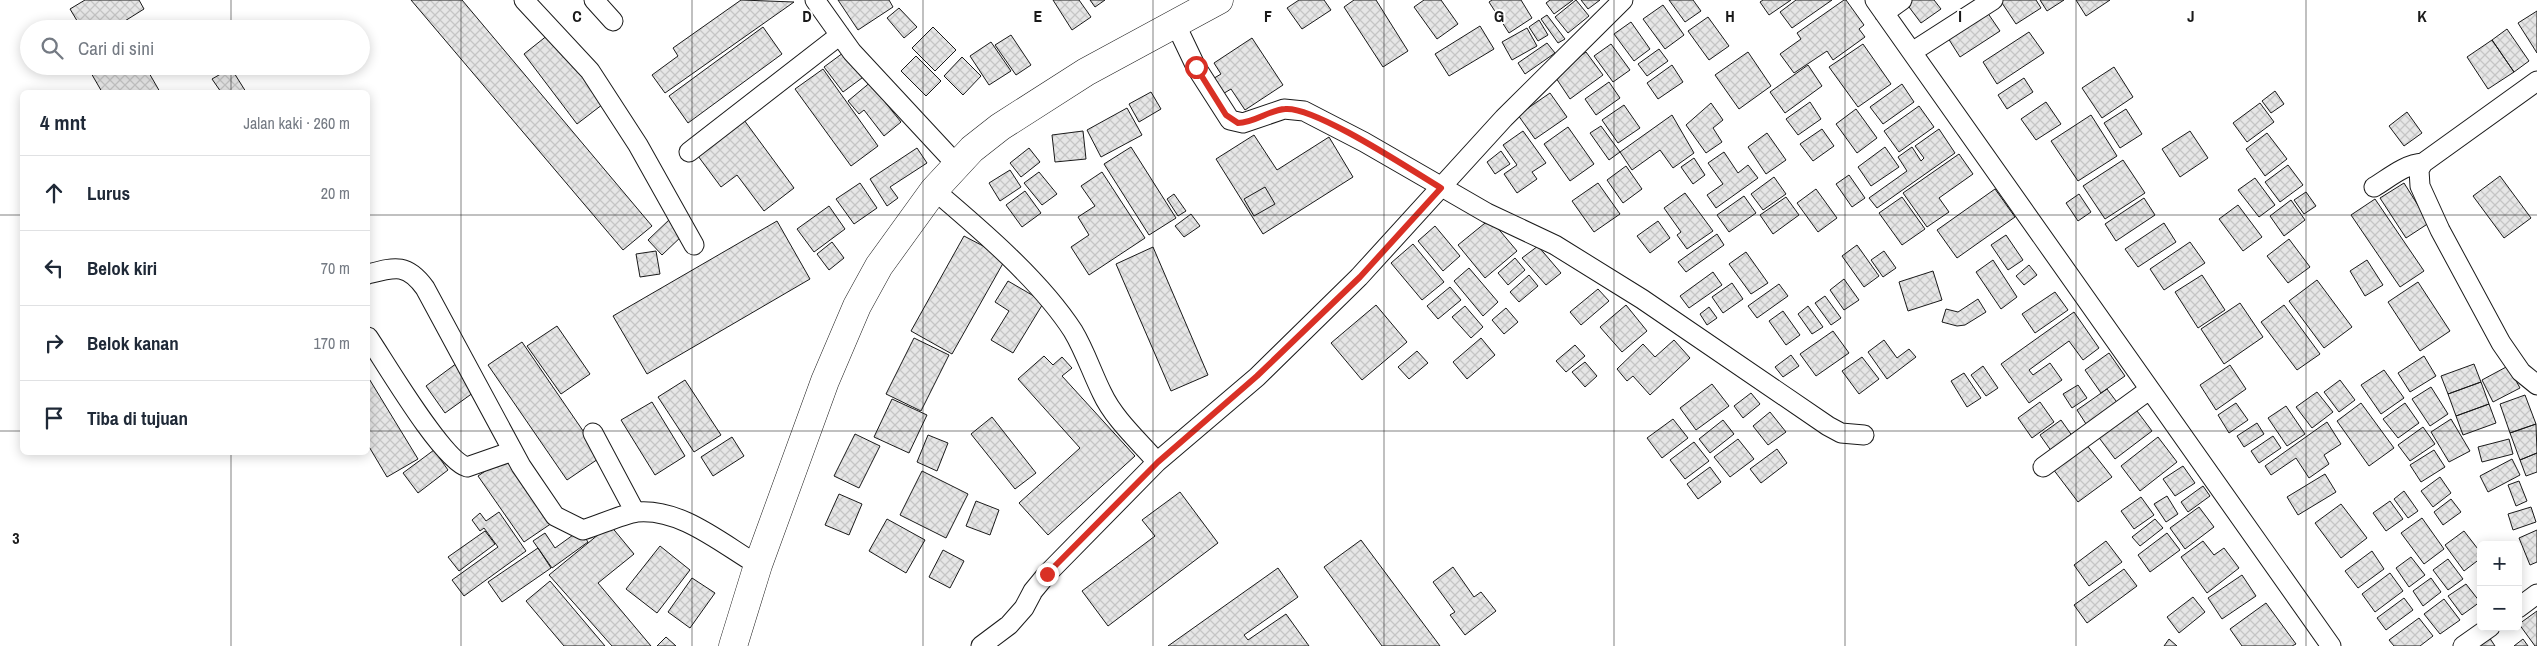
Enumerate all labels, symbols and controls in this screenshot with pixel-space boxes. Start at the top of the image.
text: C [572,5,582,27]
text: D [802,5,812,27]
text: E [1034,5,1043,27]
text: F [1264,5,1272,27]
text: G [1494,5,1504,27]
text: H [1725,5,1735,27]
text: I [1958,5,1962,27]
text: J [2187,5,2195,27]
text: K [2417,5,2427,27]
search box [20,20,370,75]
icon: search [38,34,66,62]
text: Cari di sini [78,35,154,61]
route start [1185,56,1208,79]
text: 4 mnt [40,108,86,137]
text: Jalan kaki · 260 m [244,112,350,134]
icon: ahead [40,179,68,207]
text: Lurus [87,180,130,206]
text: 20 m [321,182,350,204]
icon: left [40,254,68,282]
text: Belok kiri [87,255,157,281]
text: 70 m [321,257,350,279]
icon: right [40,329,68,357]
text: Belok kanan [87,330,179,356]
text: 170 m [314,332,350,354]
icon: arrive [40,404,68,432]
text: Tiba di tujuan [87,405,188,431]
text: 3 [12,527,20,549]
map controls [2477,541,2522,631]
button: + [2477,541,2522,586]
route end [1036,563,1059,586]
button: − [2477,586,2522,631]

